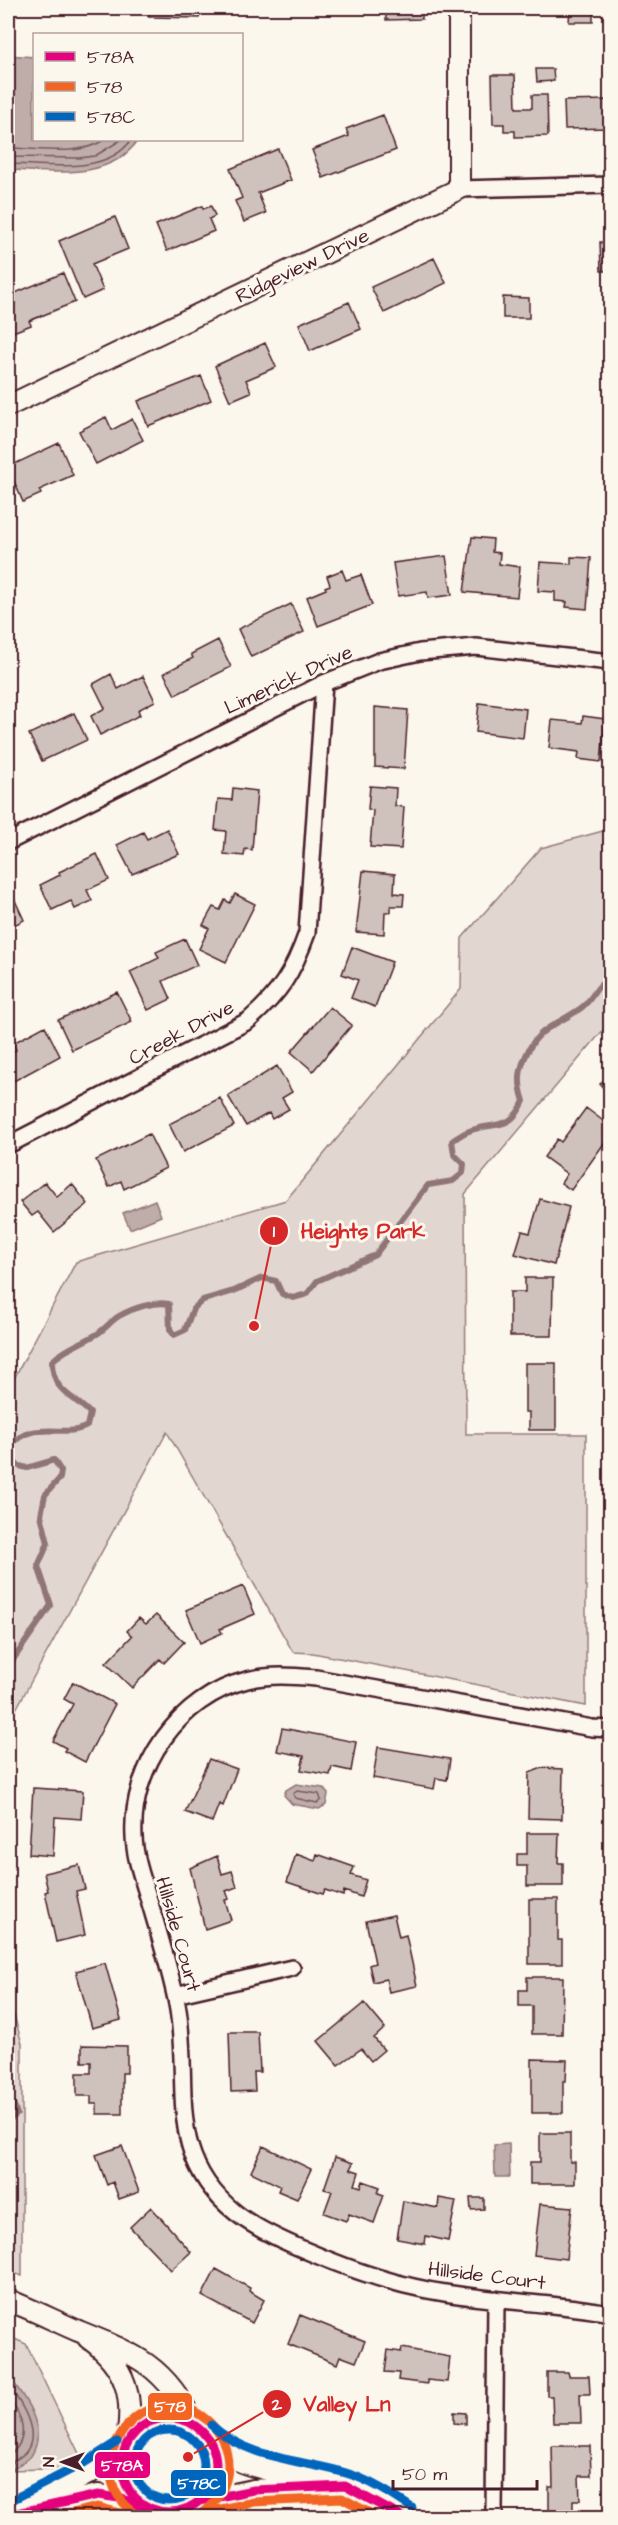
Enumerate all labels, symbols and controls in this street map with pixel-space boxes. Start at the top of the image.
legend [33,33,243,141]
text: 578A [87,45,134,70]
text: 578 [87,75,123,100]
text: 578C [87,105,135,130]
street label: Ridgeview Drive [231,221,374,311]
street label: Limerick Drive [220,638,357,722]
street label: Creek Drive [124,993,239,1072]
callout: Heights Park [259,1211,437,1250]
text: Heights Park [301,1217,425,1248]
text: 1 [273,1219,276,1244]
street label: Hillside Court [148,1874,208,1995]
street label: Hillside Court [426,2255,547,2297]
callout: Valley Ln [262,2384,402,2423]
text: Valley Ln [303,2390,391,2422]
line badge: 578 [147,2392,193,2421]
text: 2 [271,2392,283,2417]
text: 578 [154,2396,186,2418]
north arrow [33,2432,93,2492]
line badge: 578A [94,2451,151,2479]
scale bar [393,2453,537,2491]
text: 578A [101,2455,144,2477]
text: N [38,2457,60,2467]
text: 50 m [402,2462,447,2487]
line badge: 578C [170,2469,227,2497]
text: 578C [178,2473,221,2495]

